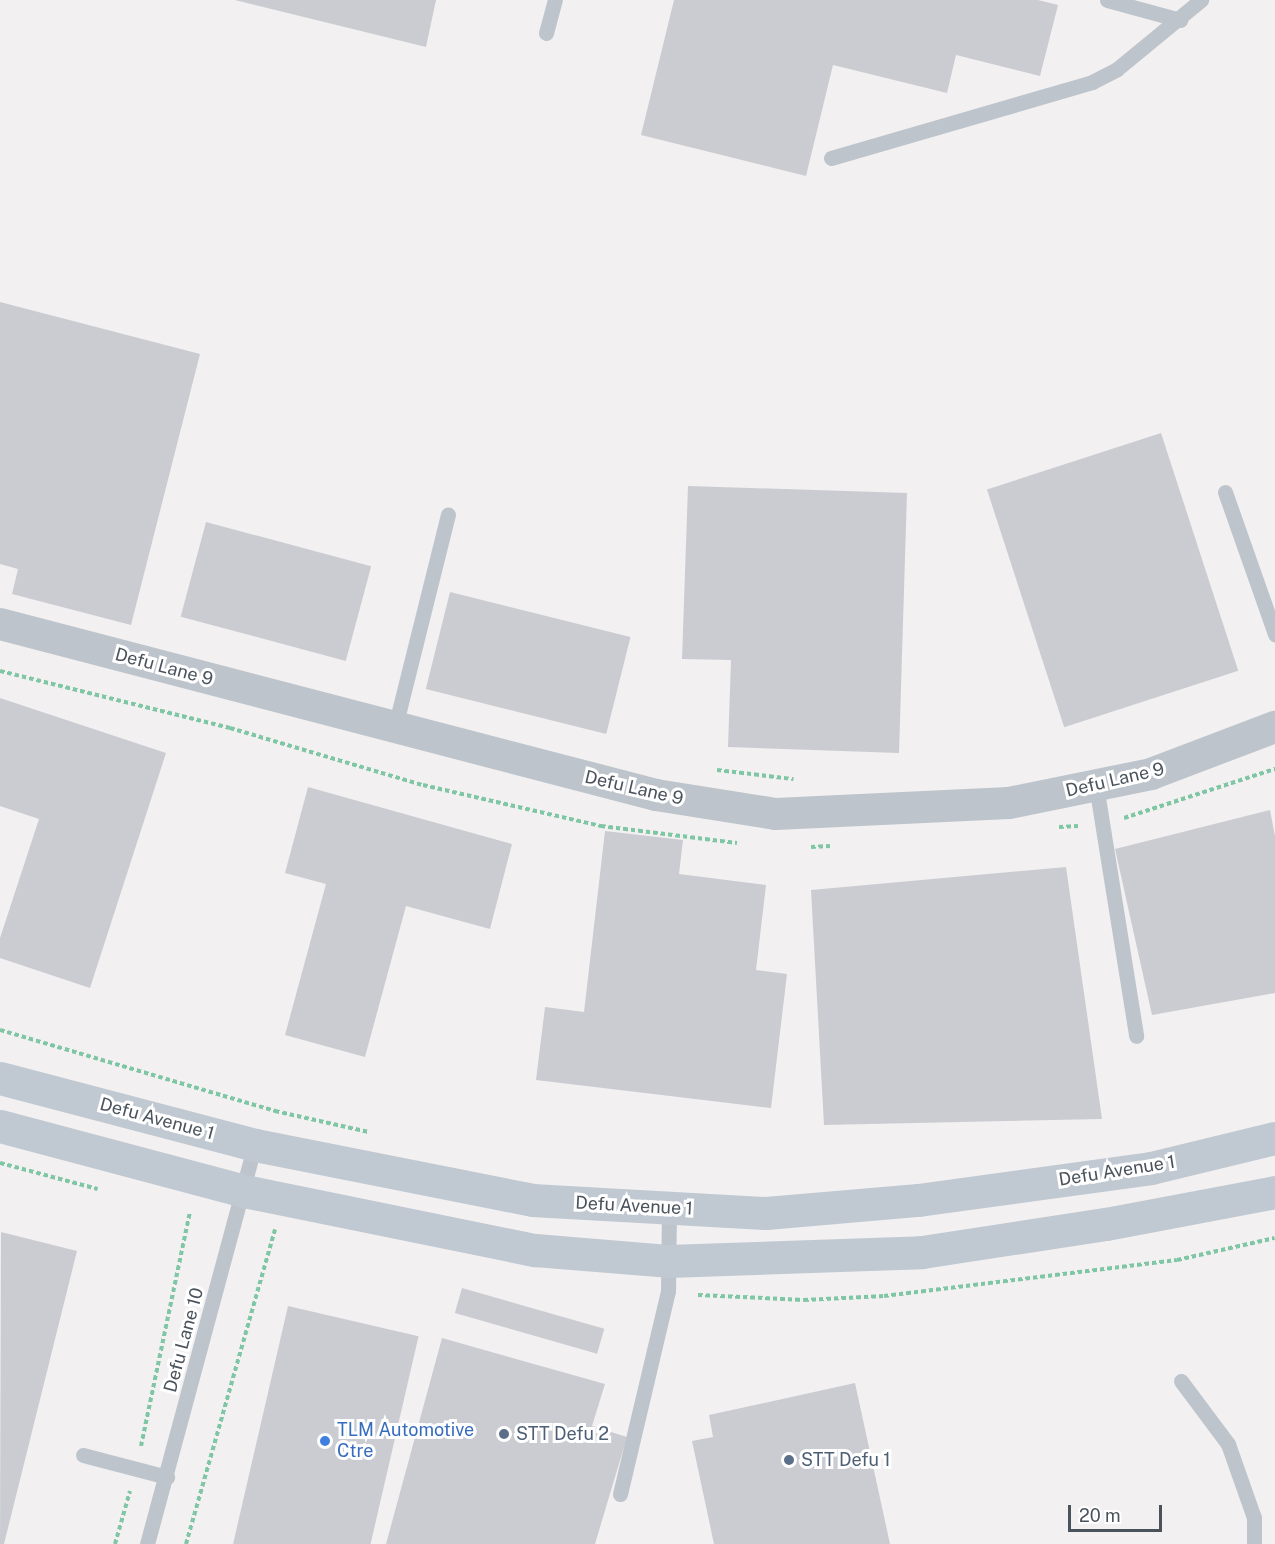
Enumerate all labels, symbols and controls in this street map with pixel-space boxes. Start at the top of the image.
street label: Defu Lane 9 [113,644,215,690]
street label: Defu Lane 9 [1064,758,1166,802]
street label: Defu Lane 9 [583,766,685,810]
street label: Defu Avenue 1 [97,1093,217,1145]
street label: Defu Avenue 1 [1057,1151,1177,1191]
street label: Defu Avenue 1 [575,1192,693,1220]
street label: Defu Lane 10 [160,1285,208,1395]
place label: TLM Automotive Ctre [337,1420,474,1462]
place label: STT Defu 2 [516,1423,609,1445]
marker: STT Defu 2 [497,1427,511,1441]
marker: TLM Automotive Ctre [318,1434,332,1448]
place label: STT Defu 1 [801,1449,891,1471]
marker: STT Defu 1 [782,1453,796,1467]
scale bar [1071,1493,1166,1531]
text: 20 m [1079,1505,1121,1526]

